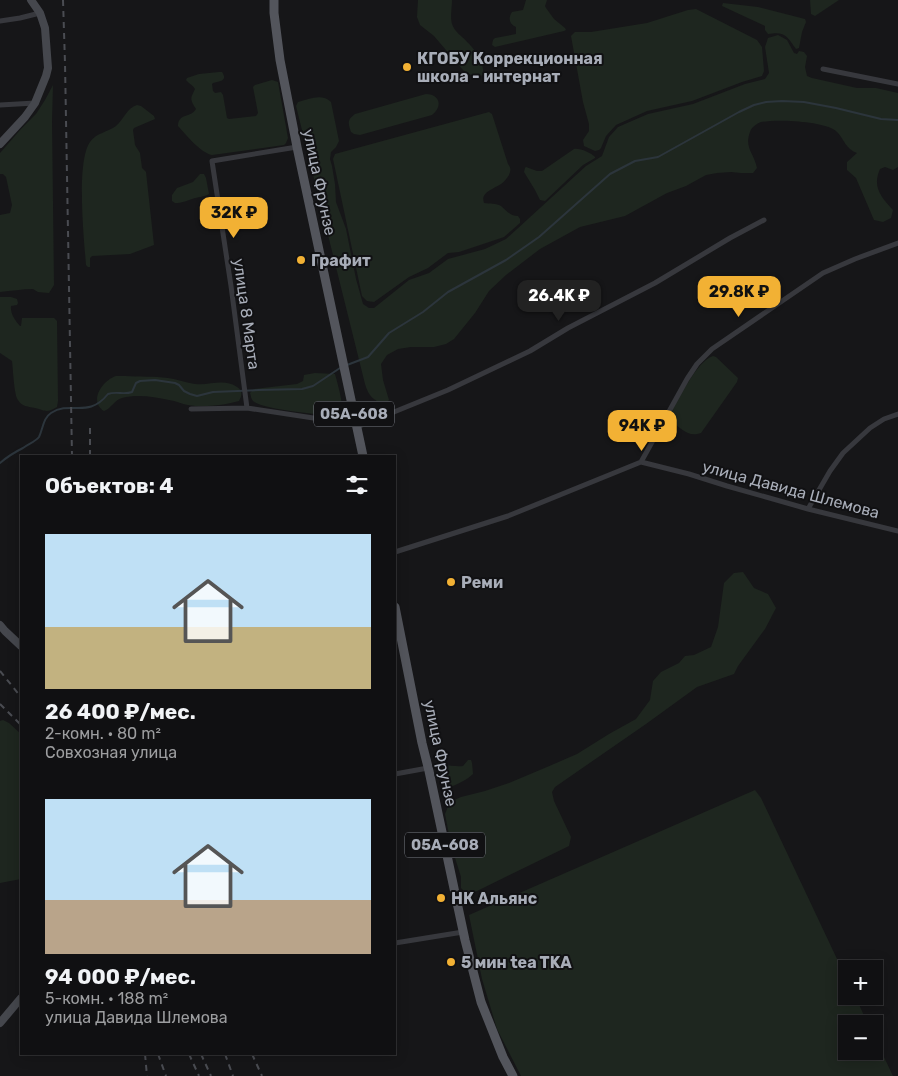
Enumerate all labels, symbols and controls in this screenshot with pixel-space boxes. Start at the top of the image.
place label: КГОБУ Коррекционная школа - интернат [417,49,603,86]
marker: КГОБУ Коррекционная школа - интернат [401,61,413,73]
street label: улица Фрунзе [299,127,340,237]
pin: 32K ₽ [199,196,269,239]
text: 32K ₽ [211,203,257,222]
place label: Графит [311,251,371,270]
marker: Графит [295,254,307,266]
street label: улица 8 Марта [229,257,264,371]
pin: 29.8K ₽ [693,276,785,318]
pin: 26.4K ₽ [513,280,605,322]
text: 29.8K ₽ [709,282,769,301]
text: 26.4K ₽ [528,286,590,305]
road number: 05А-608 [314,402,394,426]
pin: 94K ₽ [607,410,677,452]
text: 94K ₽ [619,416,665,435]
street label: улица Давида Шлемова [700,457,882,522]
icon: filters [343,471,371,499]
text: Объектов: 4 [45,473,174,498]
icon: home [163,566,253,656]
place label: Реми [461,573,503,592]
marker: Реми [445,576,457,588]
street label: улица Фрунзе [420,698,461,808]
text: 26 400 ₽/мес. [45,699,196,724]
text: 2-комн. · 80 m² [45,724,161,743]
text: Совхозная улица [45,743,177,762]
icon: home [163,831,253,921]
road number: 05А-608 [405,832,485,858]
place label: НК Альянс [451,889,537,908]
marker: НК Альянс [435,892,447,904]
place label: 5 мин tea TKA [461,953,572,972]
marker: 5 мин tea TKA [445,956,457,968]
map controls [838,960,883,1060]
button: + [838,960,883,1005]
text: 94 000 ₽/мес. [45,964,196,989]
text: 5-комн. · 188 m² [45,989,168,1008]
text: улица Давида Шлемова [45,1008,228,1027]
button: − [838,1015,883,1060]

